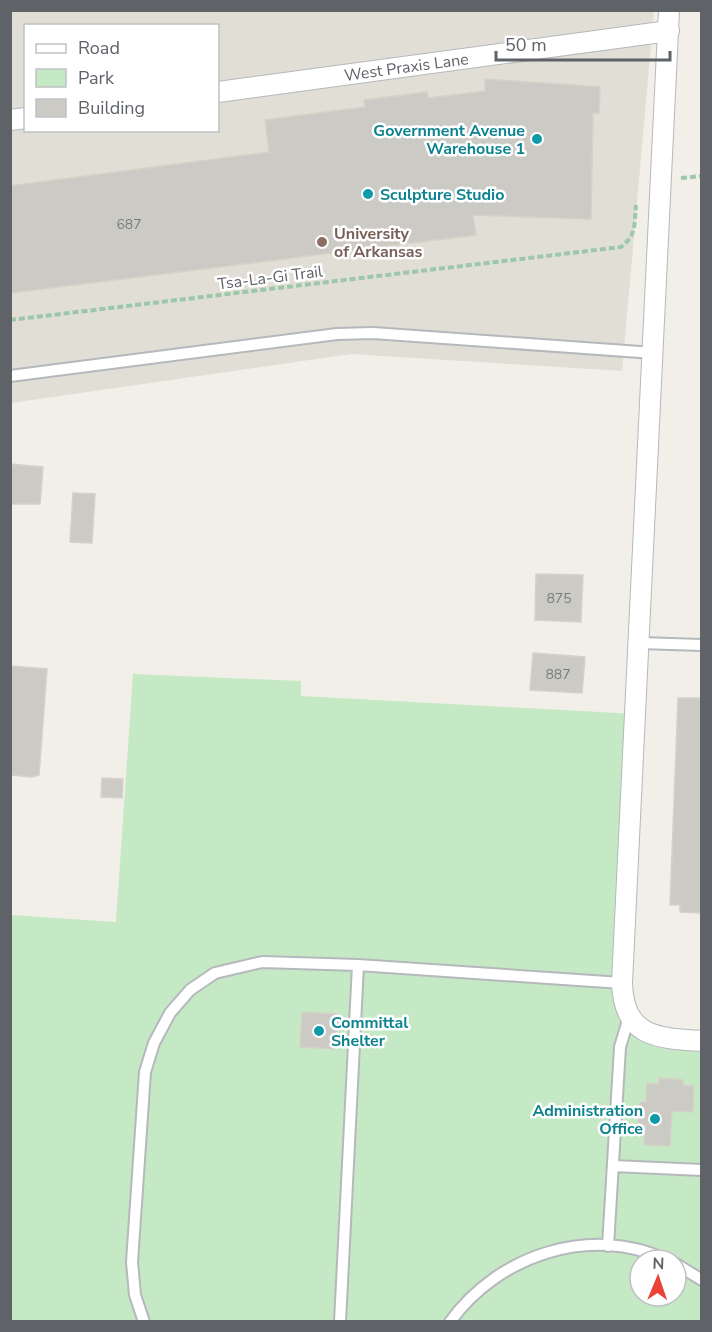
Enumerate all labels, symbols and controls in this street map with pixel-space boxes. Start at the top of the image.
legend [24,24,219,132]
scale bar [496,24,670,62]
text: 50 m [505,33,547,57]
text: Road [78,36,120,60]
street label: West Praxis Lane [343,48,470,87]
text: Park [78,66,115,90]
text: Building [78,96,145,120]
place label: Government Avenue Warehouse 1 [373,120,525,160]
marker: Government Avenue Warehouse 1 [530,132,544,146]
place label: Sculpture Studio [380,184,504,206]
marker: Sculpture Studio [361,187,375,201]
house number: 687 [116,215,142,234]
place label: University of Arkansas [334,223,423,263]
marker: University of Arkansas [315,235,329,249]
street label: Tsa-La-Gi Trail [216,261,324,295]
house number: 875 [546,589,572,608]
house number: 887 [545,665,571,684]
place label: Committal Shelter [331,1012,408,1052]
marker: Committal Shelter [312,1024,326,1038]
place label: Administration Office [532,1100,643,1140]
marker: Administration Office [648,1112,662,1126]
north arrow [628,1248,688,1308]
text: N [652,1253,665,1275]

